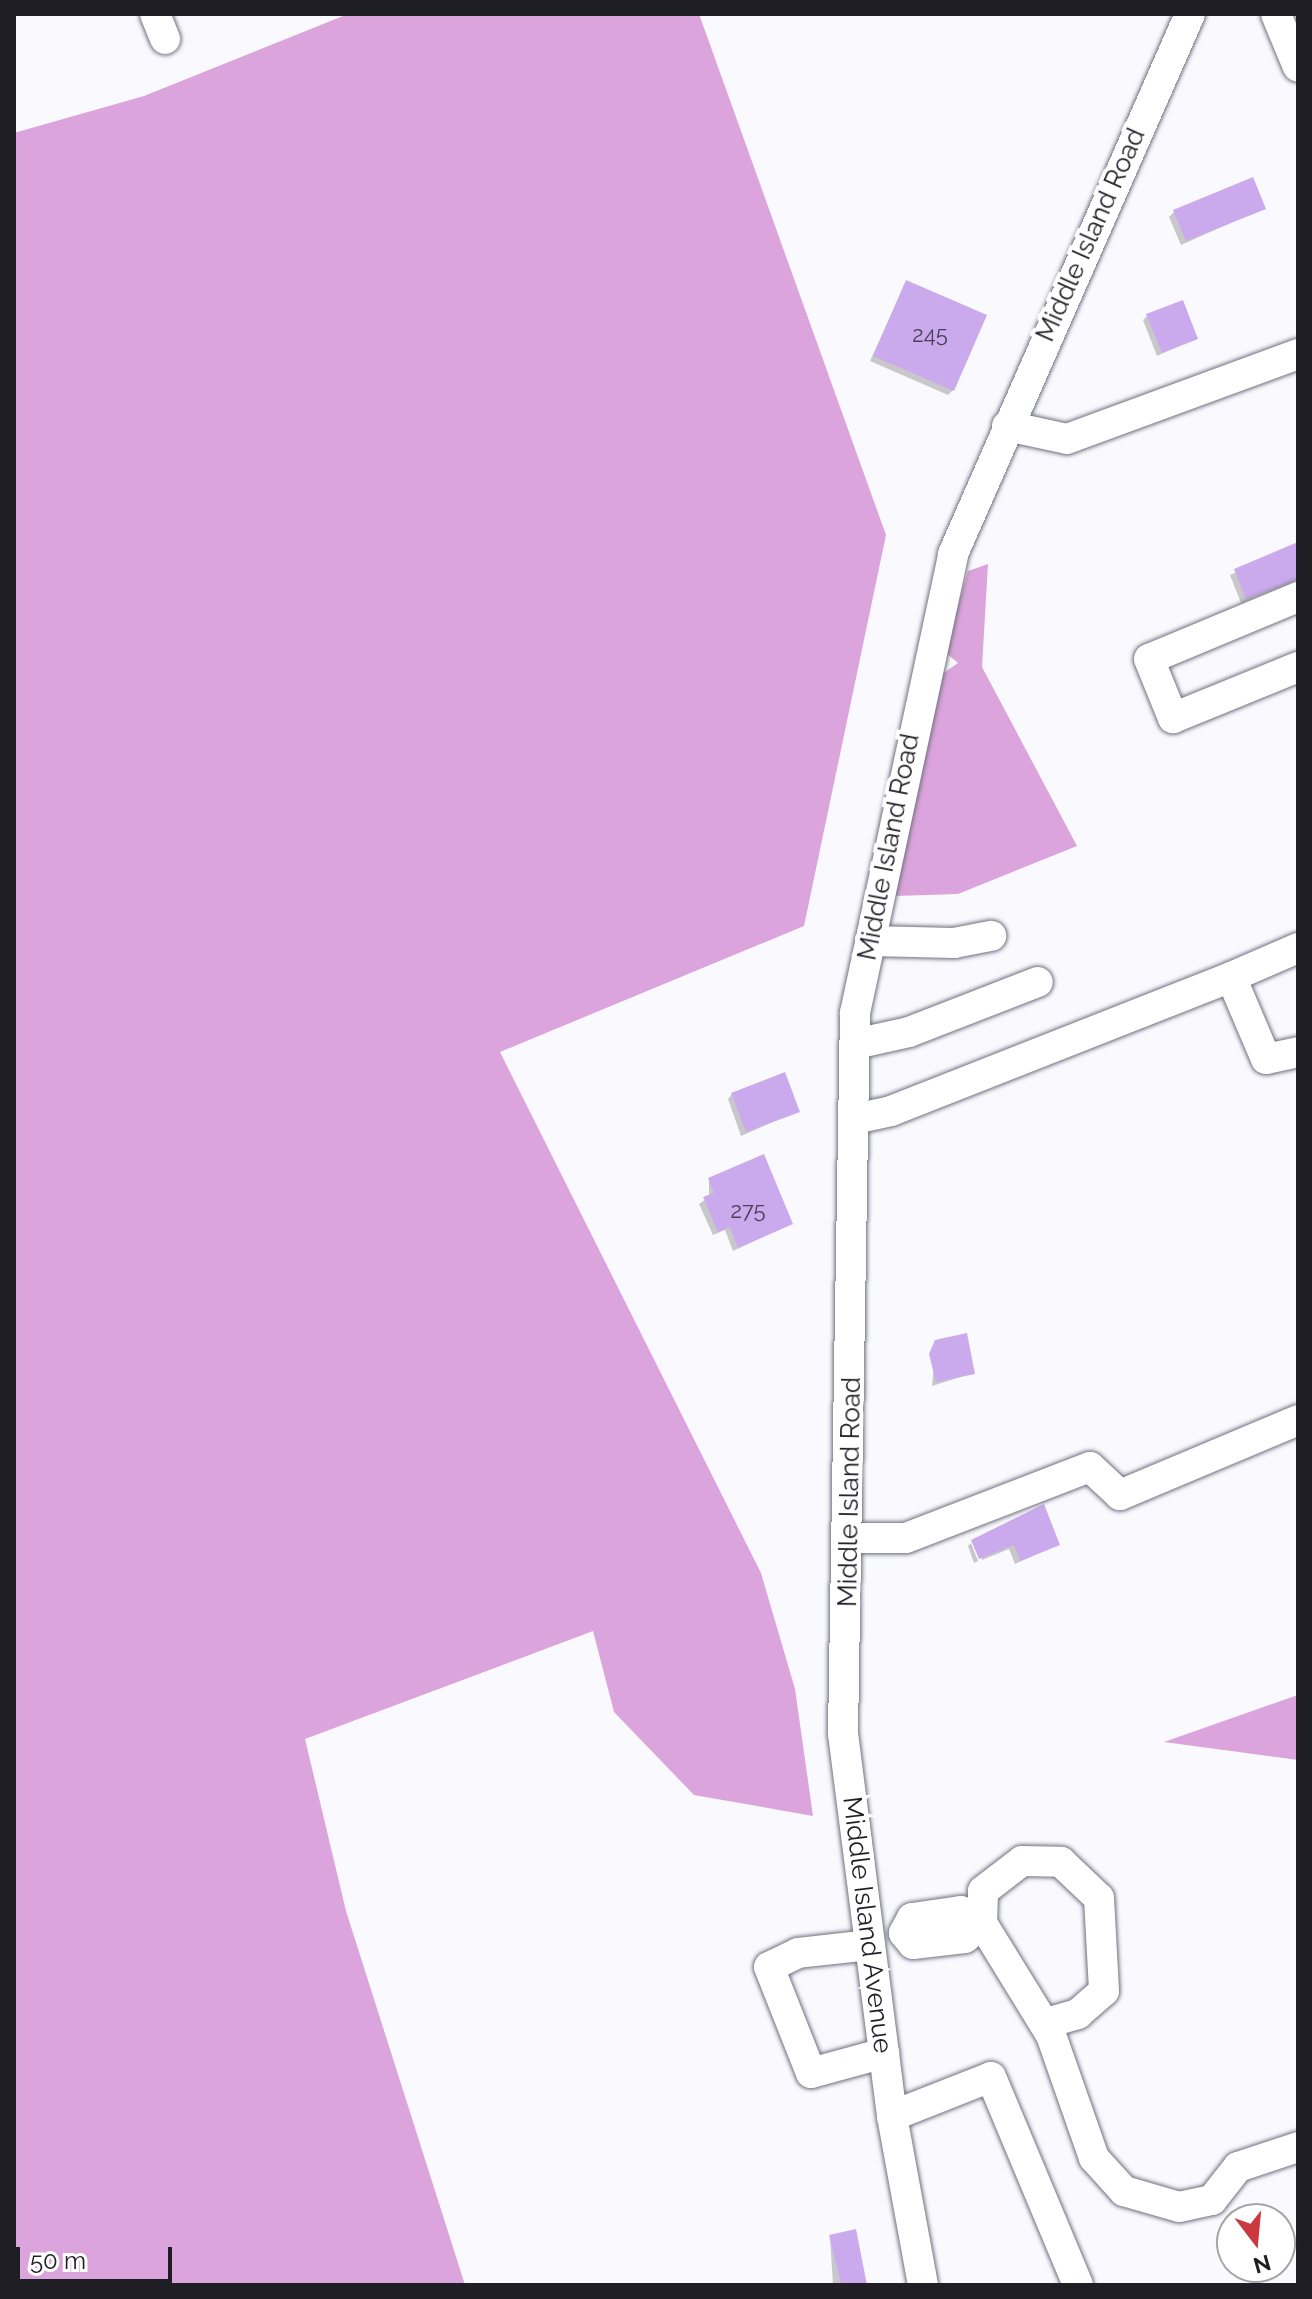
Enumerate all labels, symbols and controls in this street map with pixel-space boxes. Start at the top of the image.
street label: Middle Island Road [1030,123,1152,347]
house number: 245 [912,322,948,348]
street label: Middle Island Road [852,731,926,963]
house number: 275 [731,1198,765,1224]
street label: Middle Island Road [832,1377,868,1607]
street label: Middle Island Avenue [836,1795,898,2055]
north arrow [1216,2203,1296,2283]
scale bar [20,2231,176,2281]
text: 50 m [30,2246,86,2275]
text: N [1250,2249,1274,2279]

